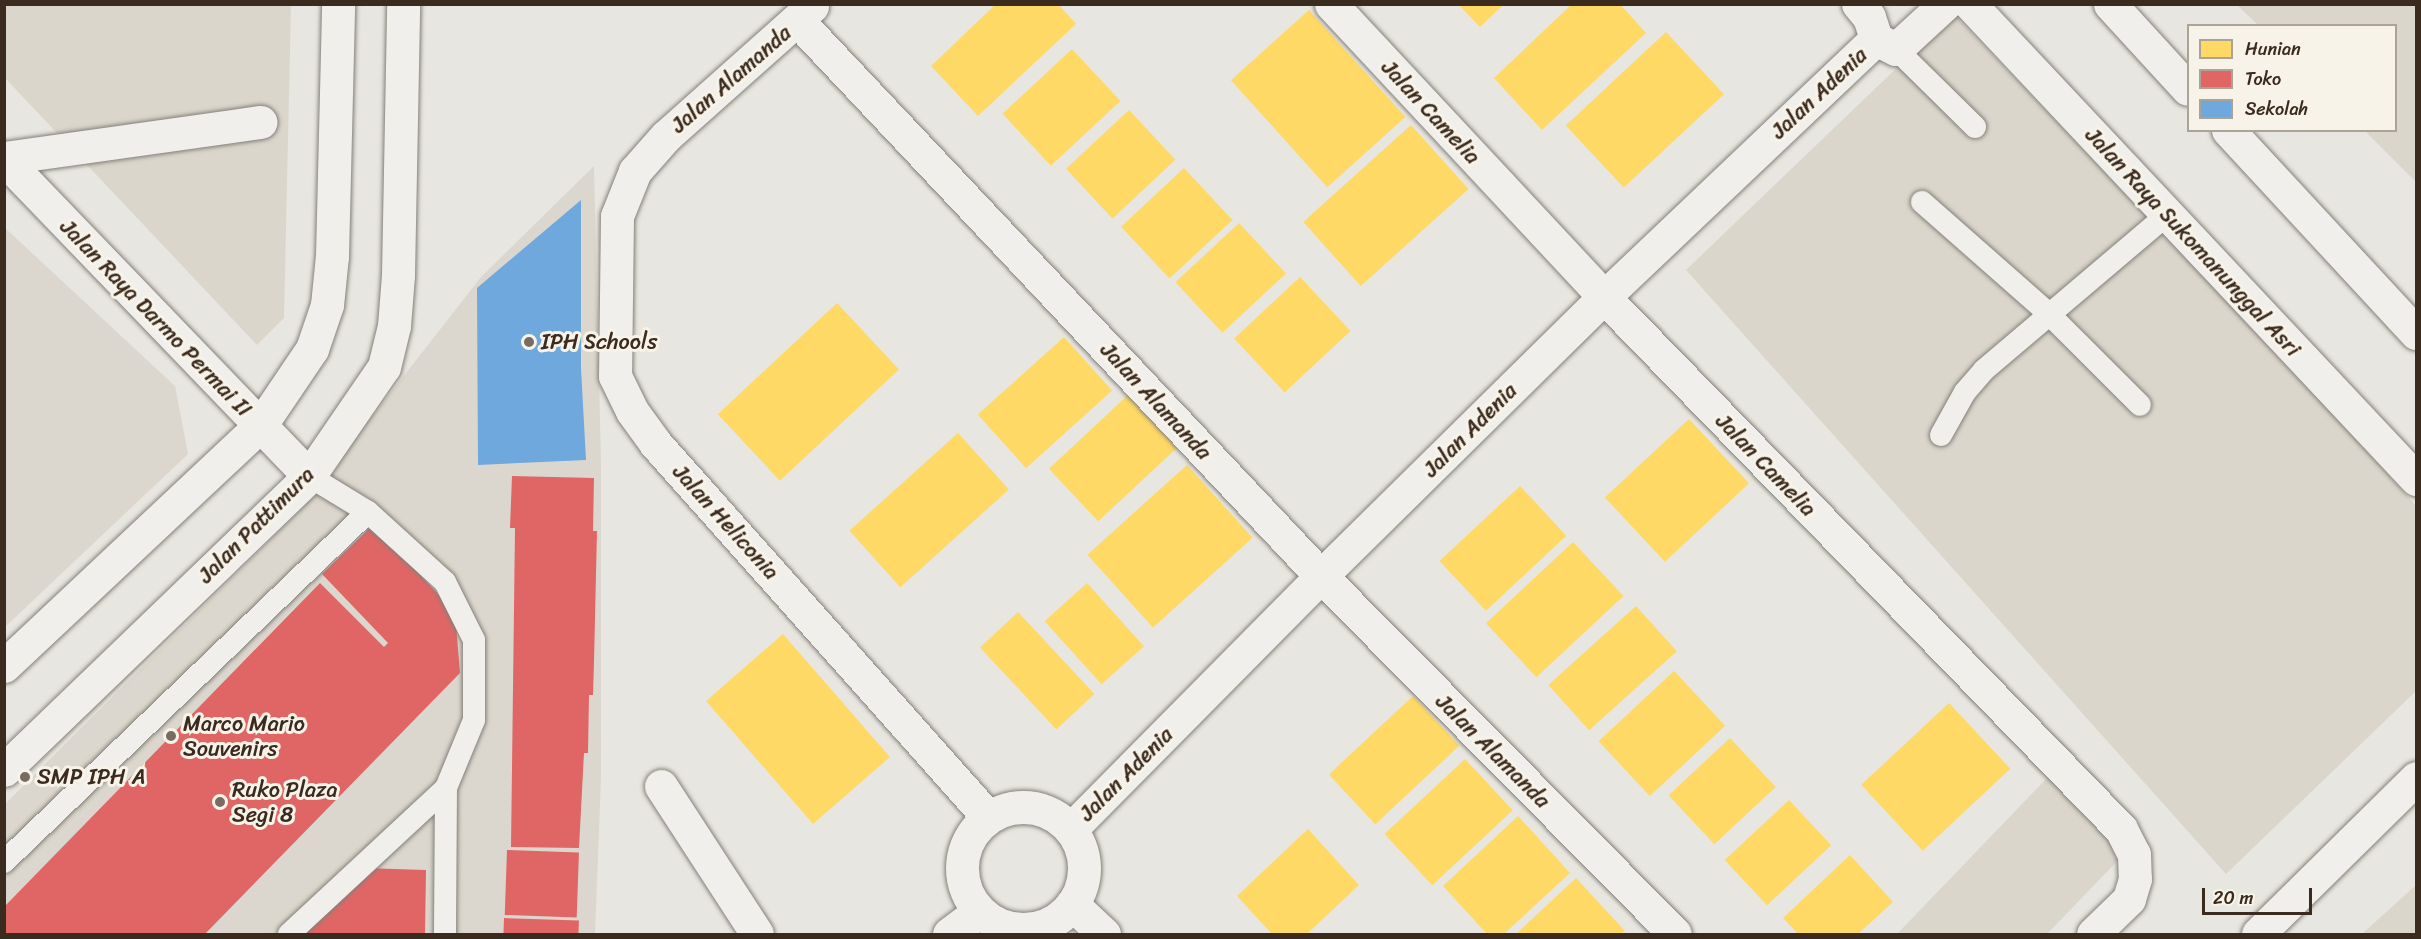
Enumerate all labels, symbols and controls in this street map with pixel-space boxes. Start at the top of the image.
street label: Jalan Alamanda [666,20,796,138]
legend [2187,24,2397,132]
text: Hunian [2245,33,2301,65]
street label: Jalan Adenia [1765,42,1873,144]
street label: Jalan Camelia [1376,55,1486,169]
text: Toko [2245,63,2281,95]
text: Sekolah [2245,93,2308,125]
street label: Jalan Raya Sukomanunggal Asri [2079,121,2307,363]
street label: Jalan Raya Darmo Permai II [55,214,257,422]
place label: IPH Schools [541,329,659,355]
marker: IPH Schools [522,335,536,349]
street label: Jalan Alamanda [1095,337,1217,465]
street label: Jalan Adenia [1417,377,1523,483]
street label: Jalan Camelia [1710,408,1822,522]
street label: Jalan Heliconia [667,459,785,585]
street label: Jalan Pattimura [192,461,320,589]
street label: Jalan Alamanda [1430,688,1556,814]
place label: Marco Mario Souvenirs [183,710,304,762]
street label: Jalan Adenia [1073,721,1179,827]
marker: Marco Mario Souvenirs [164,729,178,743]
place label: SMP IPH A [37,764,146,790]
marker: SMP IPH A [18,770,32,784]
place label: Ruko Plaza Segi 8 [232,776,338,828]
marker: Ruko Plaza Segi 8 [213,795,227,809]
scale bar [2205,876,2314,914]
text: 20 m [2213,882,2253,914]

